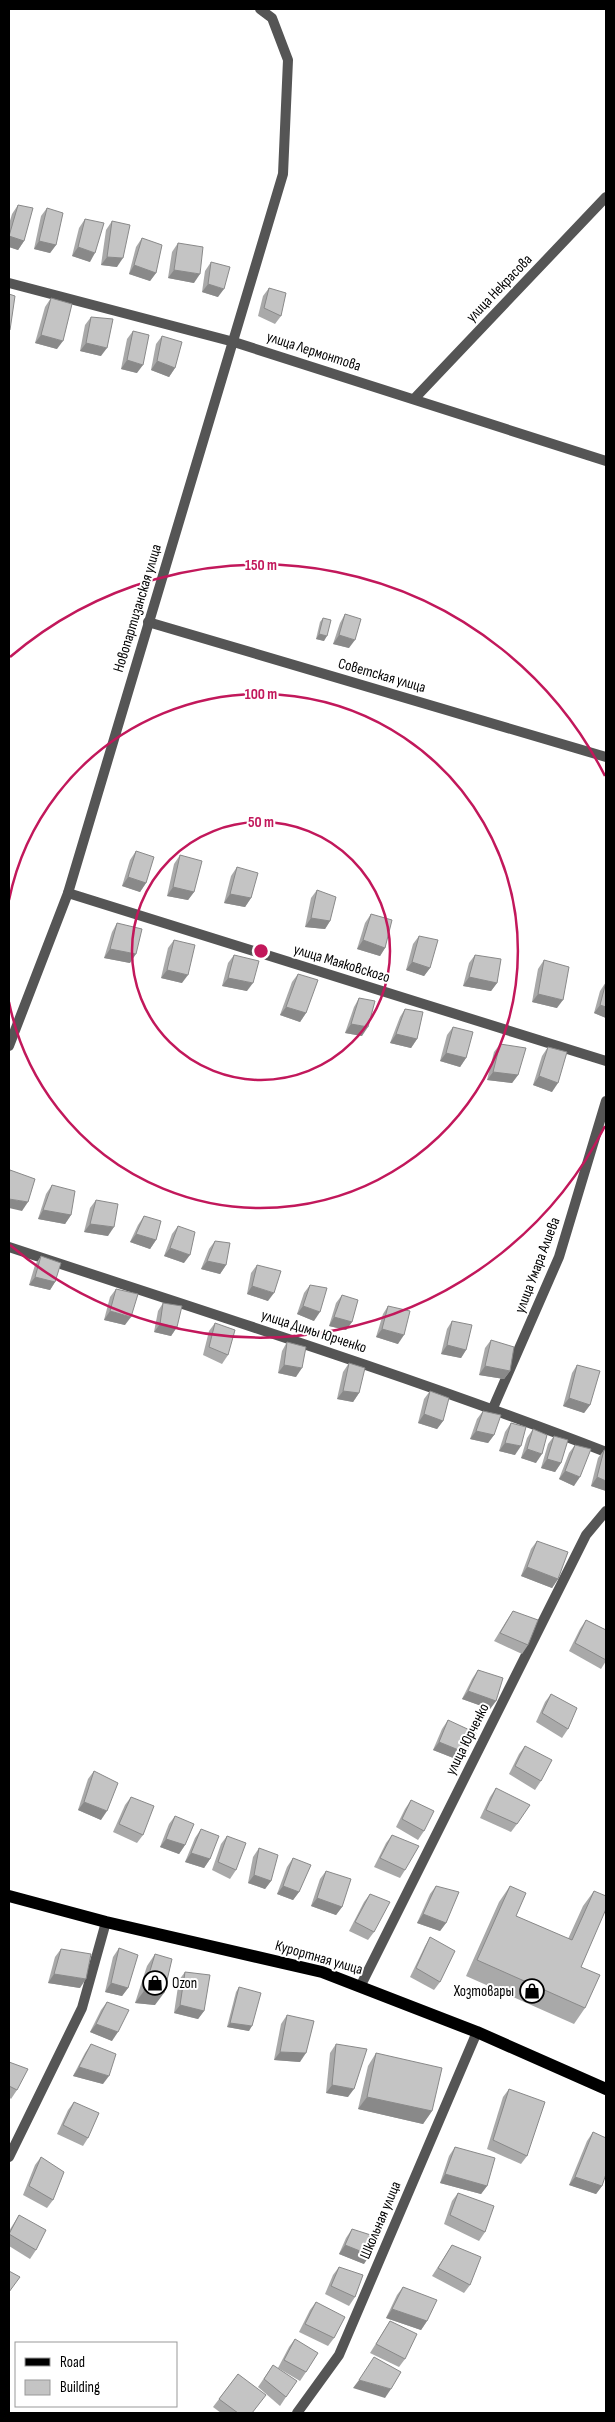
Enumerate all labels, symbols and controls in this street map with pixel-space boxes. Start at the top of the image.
street label: улица Некрасова [462,250,537,326]
street label: улица Лермонтова [264,327,364,376]
street label: Новопартизанская улица [109,542,166,674]
text: 150 m [245,556,277,575]
street label: Советская улица [336,654,428,697]
text: 100 m [245,685,277,704]
text: 50 m [248,813,274,832]
street label: улица Маяковского [291,940,392,987]
centre of rings [252,942,270,960]
street label: улица Умара Алиева [510,1214,565,1316]
street label: улица Димы Юрченко [259,1306,369,1357]
street label: улица Юрченко [441,1700,494,1778]
street label: Курортная улица [273,1936,365,1979]
shop icon: Ozon [142,1970,168,1996]
place label: Ozon [172,1974,197,1993]
shop icon: Хозтовары [519,1978,545,2004]
place label: Хозтовары [453,1982,514,2001]
street label: Школьная улица [356,2178,405,2262]
legend [15,2342,178,2407]
text: Road [60,2353,85,2372]
text: Building [60,2378,100,2397]

